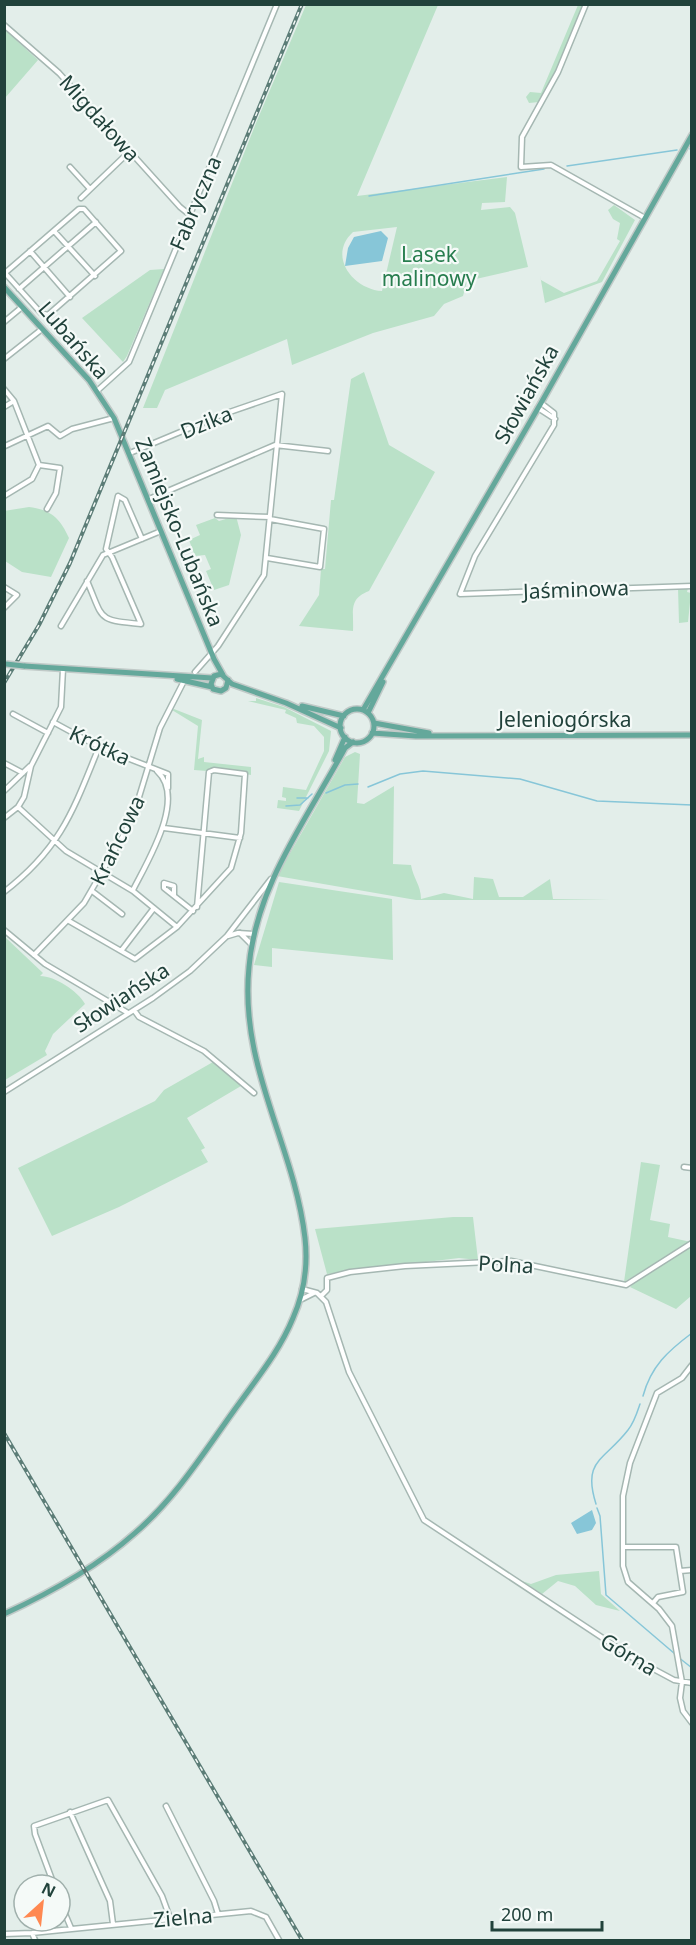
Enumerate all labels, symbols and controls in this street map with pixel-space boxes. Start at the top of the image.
street label: Migdałowa [53,68,147,168]
street label: Fabryczna [163,152,227,254]
park label: Lasek malinowy [382,240,477,292]
street label: Lubańska [32,295,116,385]
street label: Słowiańska [487,340,565,448]
street label: Dzika [176,399,236,445]
street label: Zamiejsko-Lubańska [129,433,231,631]
street label: Jaśminowa [520,573,630,605]
street label: Jeleniogórska [496,705,632,733]
street label: Krótka [65,719,135,771]
street label: Krańcowa [83,790,151,890]
street label: Słowiańska [68,956,174,1038]
street label: Polna [478,1249,534,1279]
street label: Górna [595,1626,663,1682]
north arrow [12,1873,72,1933]
text: N [38,1877,60,1902]
scale bar [492,1894,602,1932]
street label: Zielna [152,1900,214,1934]
text: 200 m [501,1902,553,1926]

